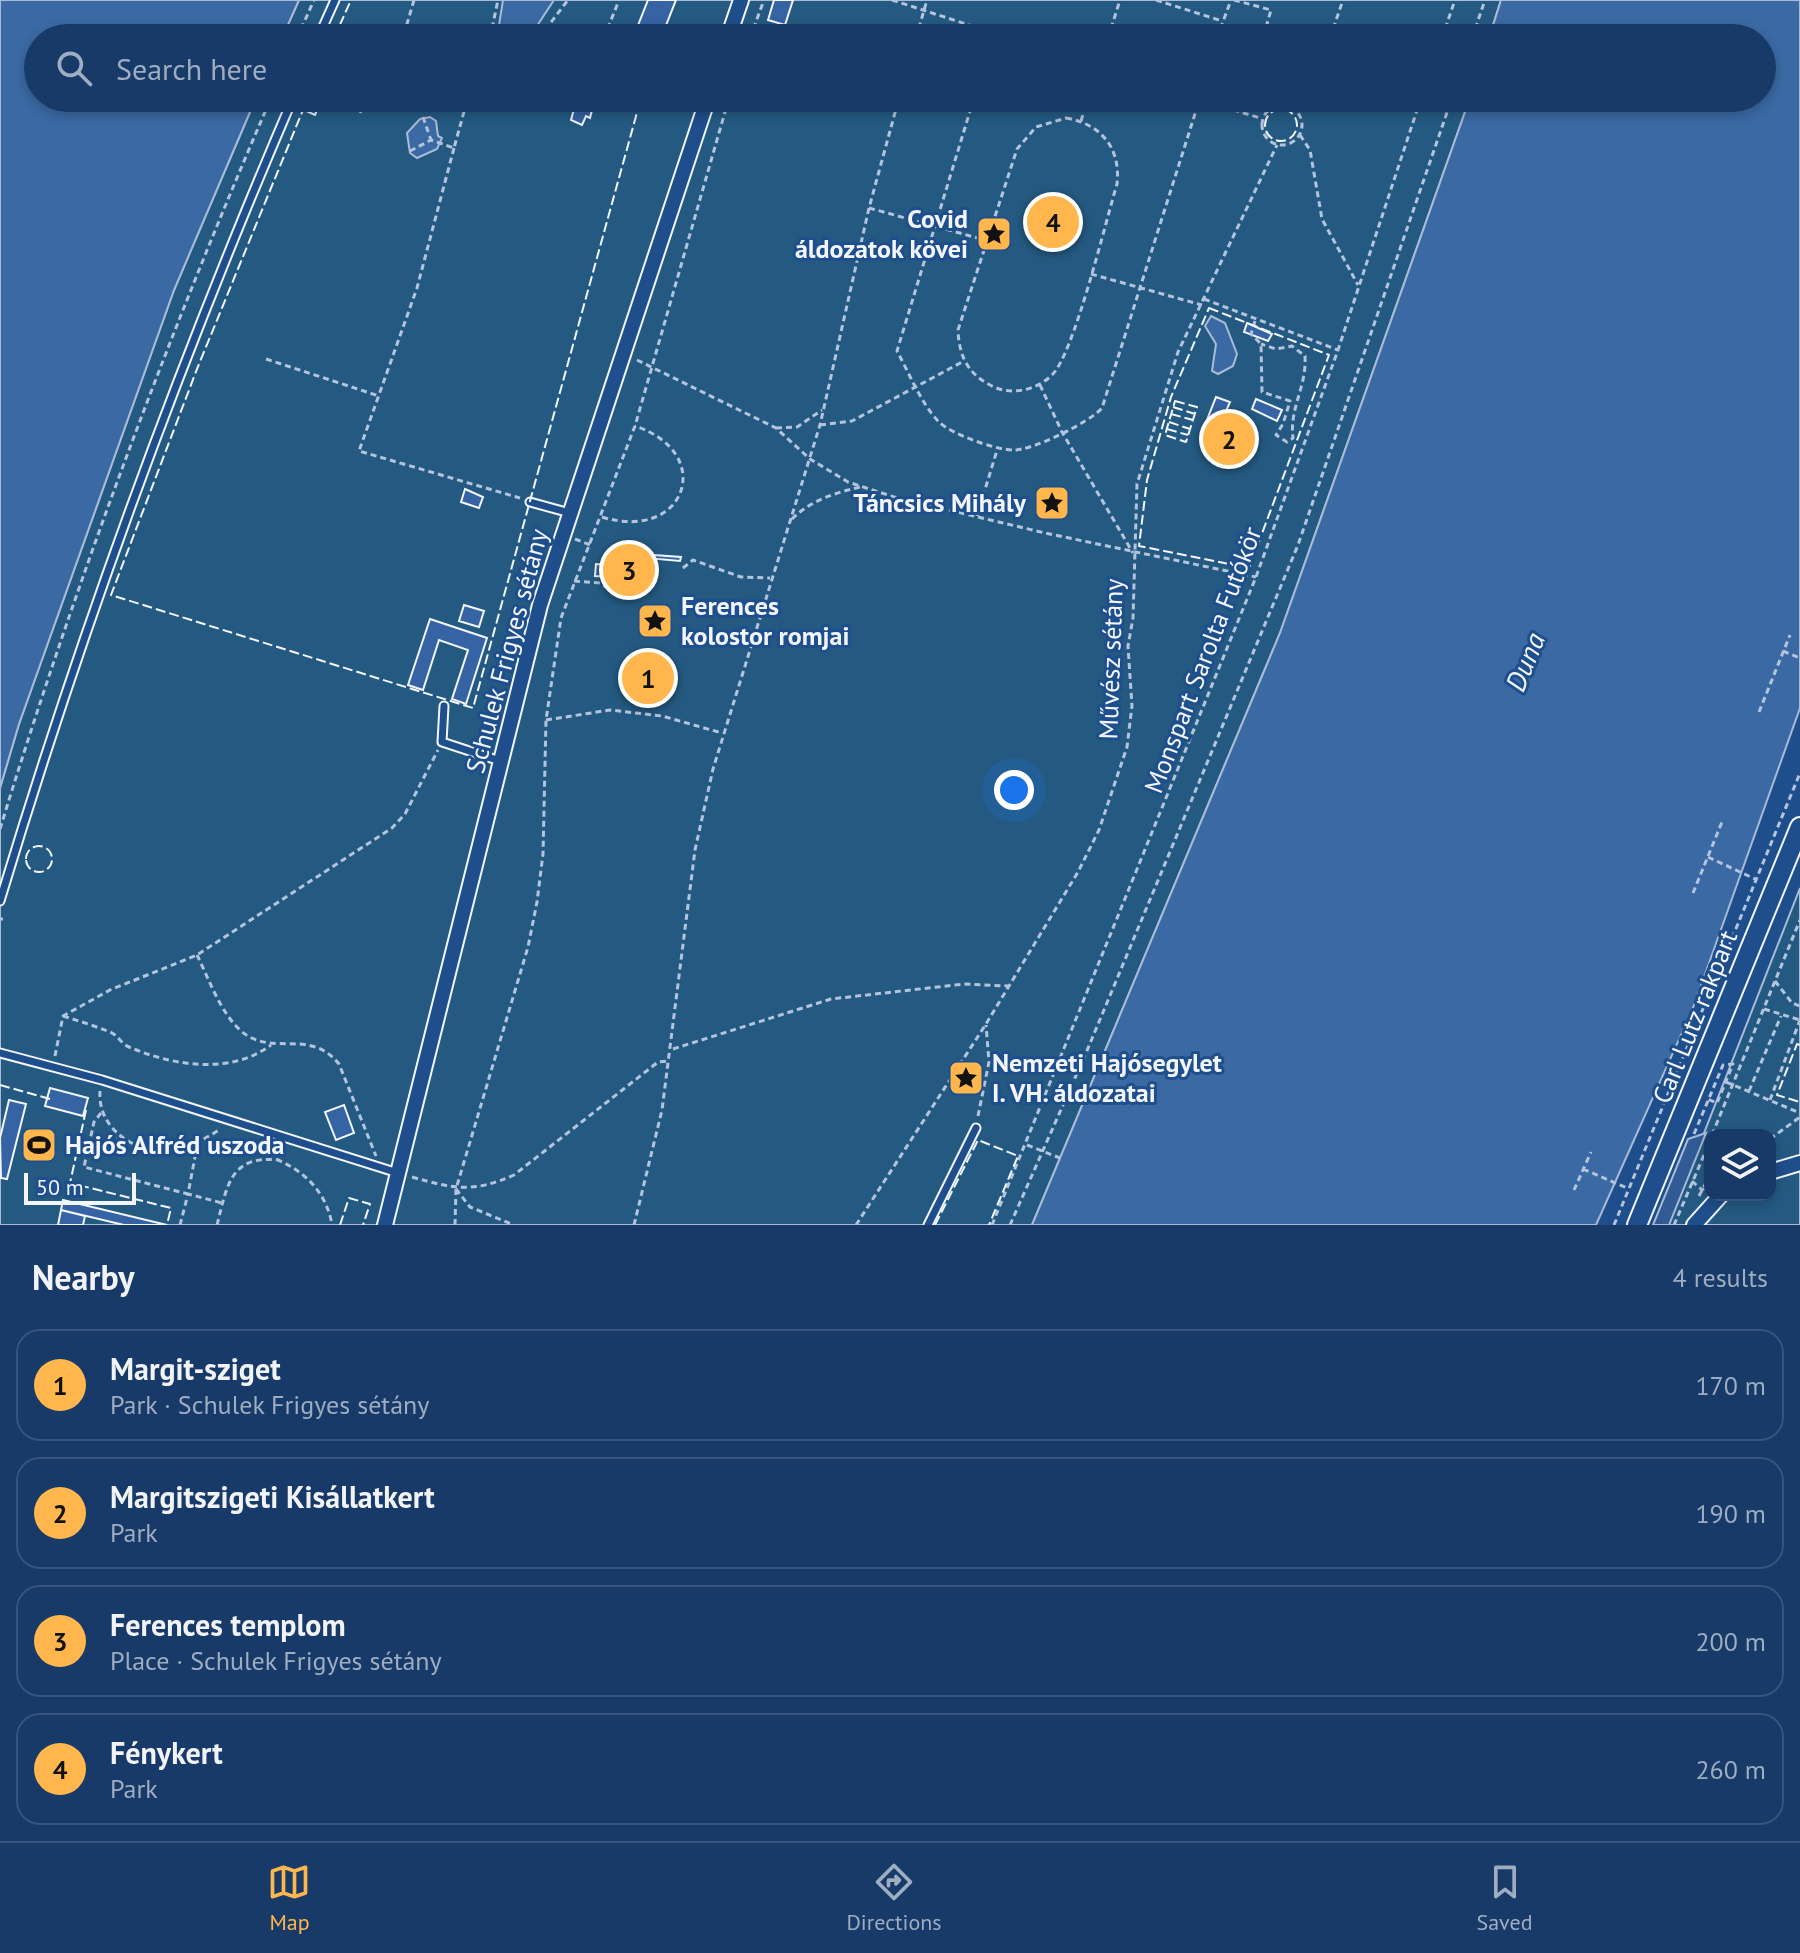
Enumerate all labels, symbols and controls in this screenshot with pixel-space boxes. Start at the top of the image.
search box [24,24,1776,112]
icon: search [52,46,96,90]
text: Search here [116,49,267,88]
pin: 4 [1027,192,1079,252]
place label: Covid áldozatok kövei [795,202,968,265]
place icon: Covid áldozatok kövei [975,215,1013,253]
pin: 2 [1203,409,1255,469]
place icon: Táncsics Mihály [1033,484,1071,522]
place label: Táncsics Mihály [853,486,1027,519]
street label: Monspart Sarolta Futókör [1136,522,1269,798]
street label: Schulek Frigyes sétány [458,525,555,777]
pin: 3 [603,540,655,600]
street label: Művész sétány [1091,578,1130,740]
place label: Ferences kolostor romjai [681,589,849,652]
place icon: Ferences kolostor romjai [636,602,674,640]
water label: Duna [1496,627,1553,697]
pin: 1 [622,648,674,708]
your location [994,770,1034,810]
street label: Carl Lutz rakpart [1645,925,1744,1108]
place label: Nemzeti Hajósegylet I. VH. áldozatai [992,1046,1222,1109]
place icon: Nemzeti Hajósegylet I. VH. áldozatai [947,1059,985,1097]
sports icon: Hajós Alfréd uszoda [20,1126,58,1164]
place label: Hajós Alfréd uszoda [65,1128,284,1161]
map controls [1704,1129,1776,1201]
button: layers [1704,1129,1776,1201]
scale bar [24,1169,136,1205]
text: 50 m [36,1173,84,1201]
text: Nearby [32,1255,134,1299]
text: 4 results [1673,1261,1768,1294]
text: Margit-sziget [110,1349,281,1388]
text: 1 [53,1369,67,1402]
text: 170 m [1695,1369,1766,1402]
text: Park · Schulek Frigyes sétány [110,1388,429,1421]
text: Margitszigeti Kisállatkert [110,1477,435,1516]
text: 2 [53,1497,67,1530]
text: 190 m [1695,1497,1766,1530]
text: Park [110,1516,158,1549]
text: Ferences templom [110,1605,346,1644]
text: 3 [53,1625,67,1658]
text: 200 m [1695,1625,1766,1658]
text: Place · Schulek Frigyes sétány [110,1644,442,1677]
text: Fénykert [110,1733,223,1772]
text: 4 [53,1753,67,1786]
text: 260 m [1695,1753,1766,1786]
text: Park [110,1772,158,1805]
tab: Map [267,1860,311,1936]
tab: Directions [846,1860,942,1936]
tab: Saved [1477,1860,1532,1936]

